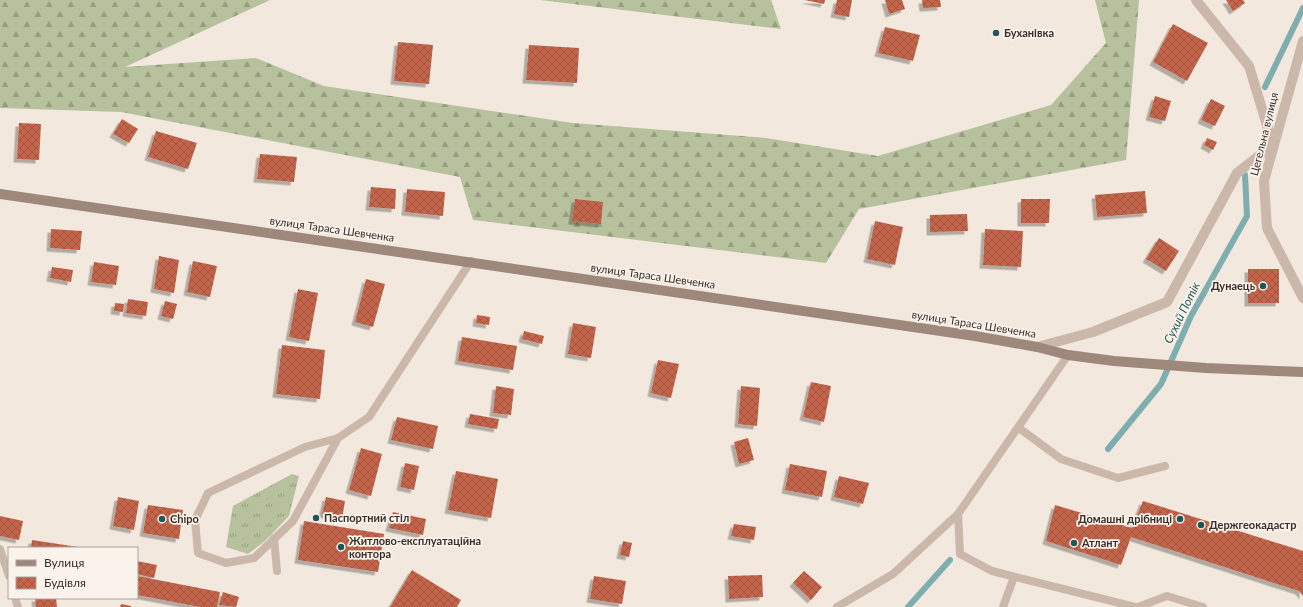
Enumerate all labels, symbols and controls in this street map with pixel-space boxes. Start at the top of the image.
place label: Буханівка [1004,26,1054,39]
marker: Буханівка [991,28,1001,38]
street label: Цегельна вулиця [1247,91,1280,177]
street label: вулиця Тараса Шевченка [269,213,395,244]
street label: вулиця Тараса Шевченка [590,260,716,291]
water label: Сухий Потік [1160,279,1203,346]
place label: Дунаець [1211,279,1256,292]
marker: Дунаець [1258,281,1268,291]
street label: вулиця Тараса Шевченка [911,307,1037,340]
place label: Паспортний стіл [324,511,409,524]
place label: Chipo [170,512,199,525]
place label: Домашні дрібниці [1078,512,1172,525]
marker: Паспортний стіл [311,513,321,523]
marker: Chipo [157,514,167,524]
marker: Домашні дрібниці [1175,514,1185,524]
place label: Держгеокадастр [1209,518,1296,531]
marker: Держгеокадастр [1196,520,1206,530]
place label: Житлово-експлуатаційна контора [349,534,481,560]
place label: Атлант [1081,536,1118,549]
marker: Атлант [1069,538,1079,548]
marker: Житлово-експлуатаційна контора [336,542,346,552]
legend [8,547,138,599]
text: Вулиця [44,555,84,570]
text: Будівля [44,575,86,590]

